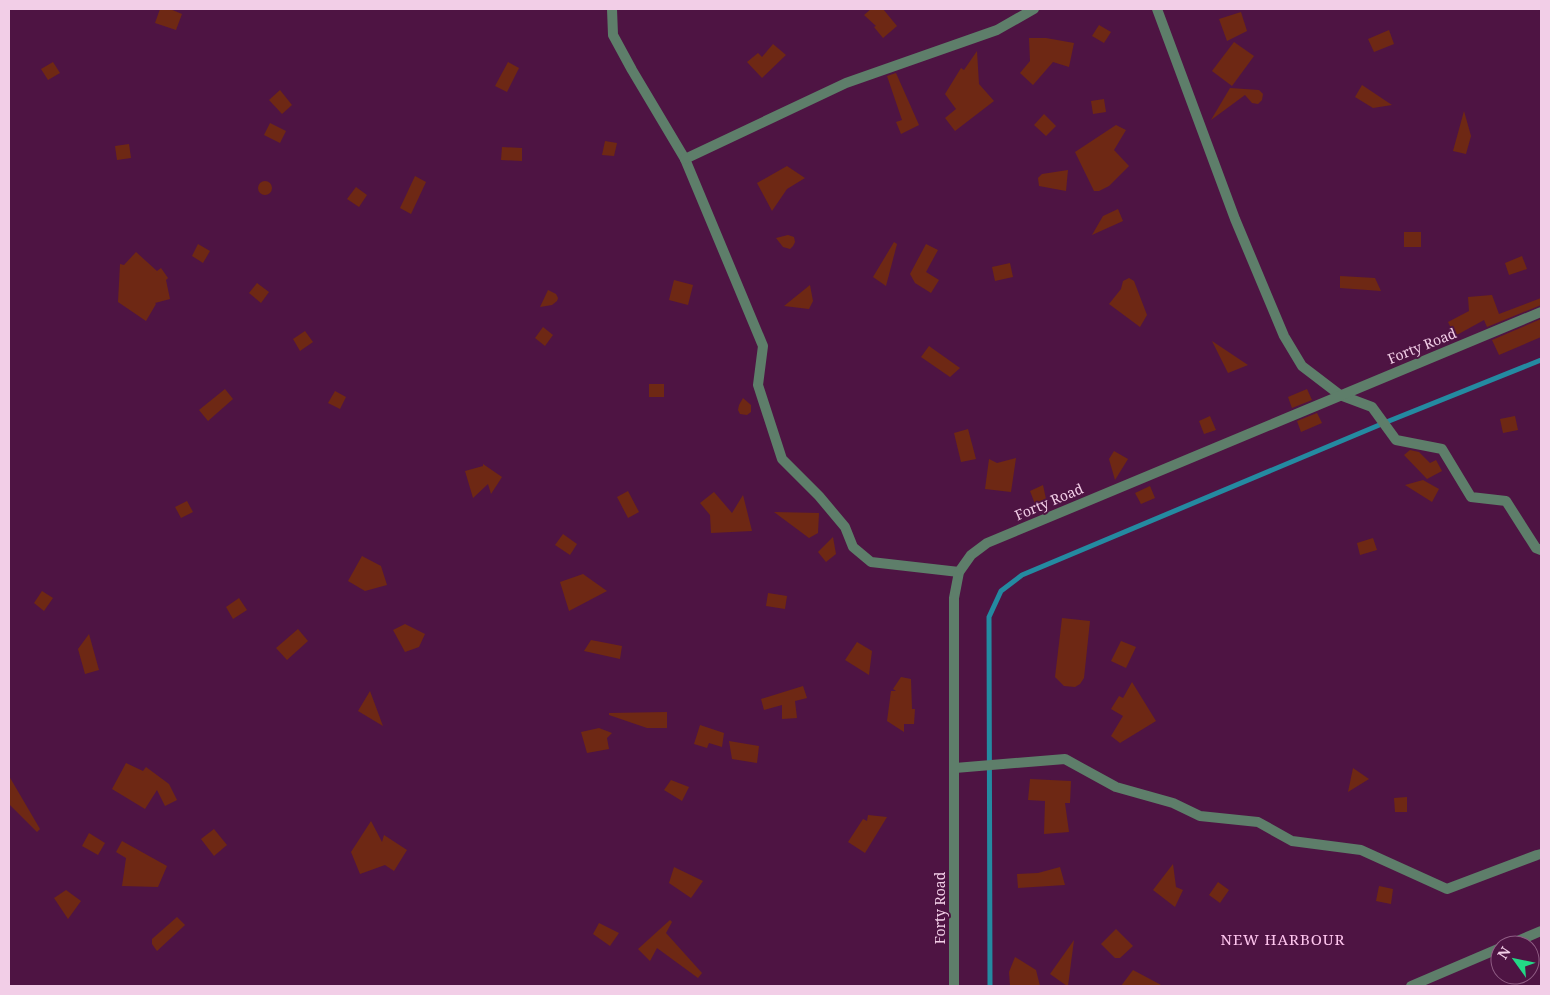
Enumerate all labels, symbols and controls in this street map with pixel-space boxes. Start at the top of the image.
street label: Forty Road [1385,323,1459,368]
street label: Forty Road [1012,478,1086,524]
street label: Forty Road [930,871,949,944]
district label: NEW HARBOUR [1221,929,1345,949]
north arrow [1490,935,1540,985]
text: N [1493,943,1515,962]

